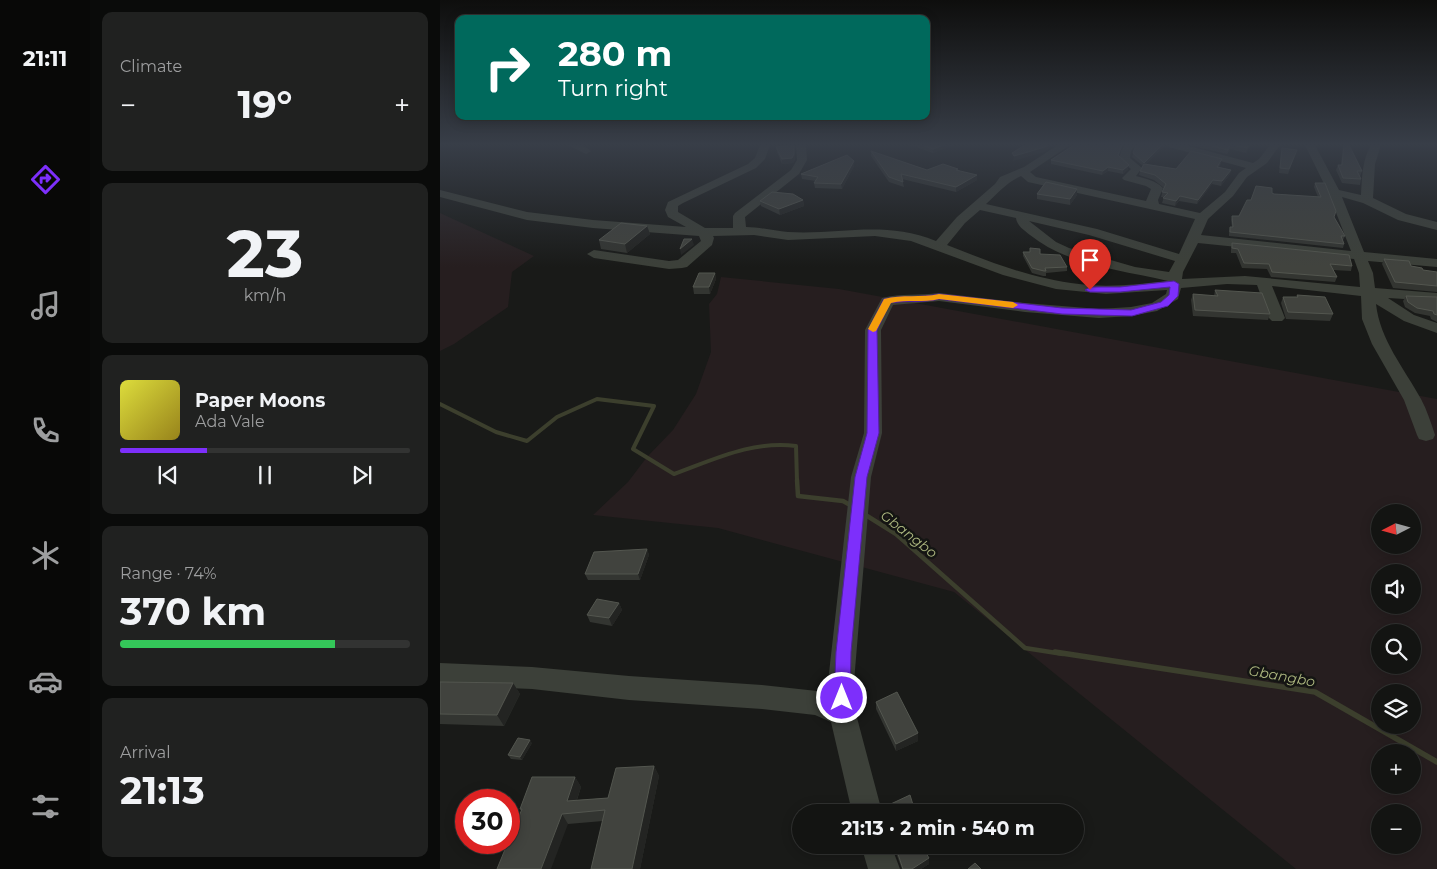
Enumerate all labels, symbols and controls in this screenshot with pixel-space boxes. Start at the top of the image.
text: 280 m [558,32,672,75]
icon: right [475,35,540,100]
text: 21:11 [23,45,67,72]
text: Climate [120,57,182,76]
text: Turn right [558,75,668,102]
text: 19° [238,81,293,128]
text: − [120,88,136,122]
text: + [394,88,410,122]
icon: directions [28,162,63,197]
text: 23 [227,214,303,293]
pin [1069,239,1111,290]
icon: arrive [1076,246,1104,274]
text: km/h [244,286,286,305]
icon: music [28,288,63,323]
text: Paper Moons [195,389,325,412]
text: Ada Vale [195,412,265,431]
icon: phone [28,413,63,448]
icon: previous [154,461,182,489]
icon: pause [251,461,279,489]
icon: next [348,461,376,489]
north arrow [1371,504,1421,554]
map controls [1371,504,1421,854]
water label: Gbangbo [877,506,941,562]
icon: climate [28,538,63,573]
text: Range · 74% [120,564,217,583]
button: sound [1371,564,1421,614]
text: 370 km [120,588,266,635]
button: search [1371,624,1421,674]
water label: Gbangbo [1247,661,1317,691]
icon: car [28,664,63,699]
position arrow [815,671,867,723]
button: layers [1371,684,1421,734]
text: Arrival [120,743,170,762]
button: + [1371,744,1421,794]
text: 21:13 [120,767,205,814]
icon: filters [28,789,63,824]
speed limit sign: 30 [455,789,520,854]
button: − [1371,804,1421,854]
text: 21:13 · 2 min · 540 m [841,817,1035,840]

